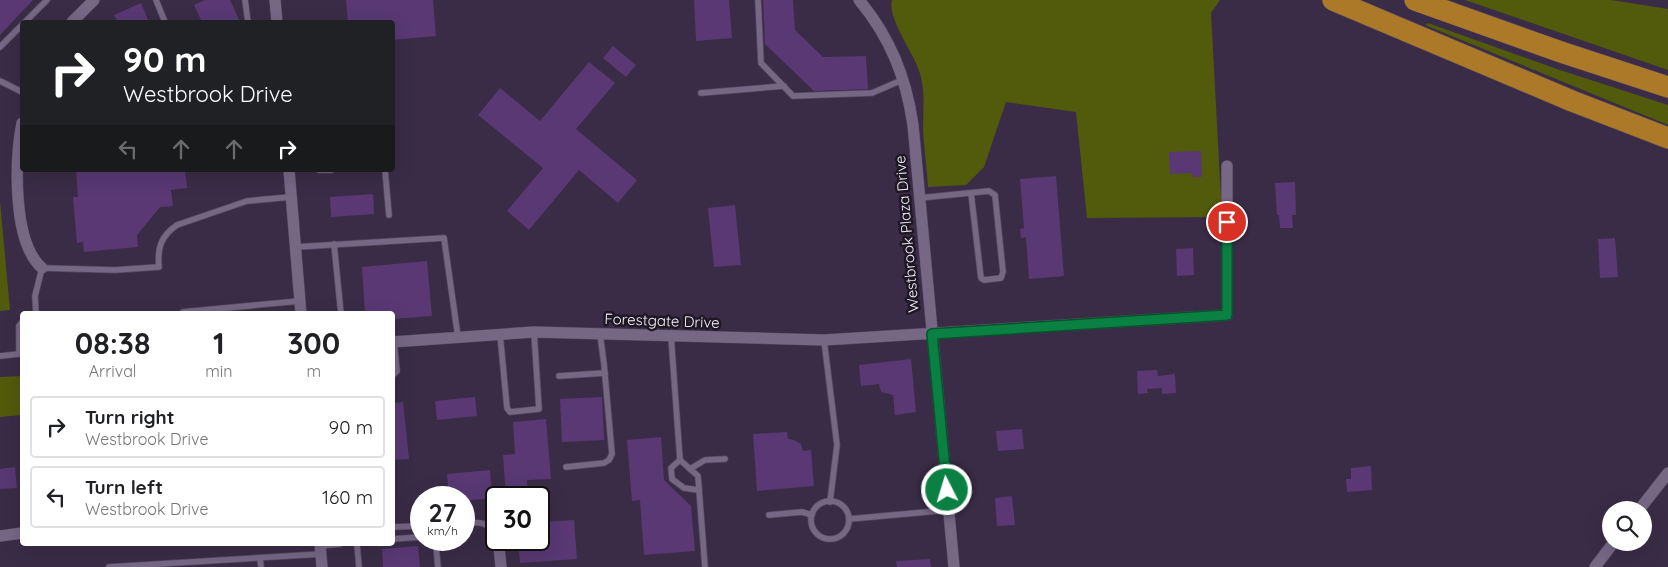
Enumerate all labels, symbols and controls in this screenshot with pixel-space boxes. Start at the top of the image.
text: 90 m [123,37,206,81]
icon: right [40,40,105,105]
text: Westbrook Drive [123,80,293,108]
icon: left [114,135,142,163]
icon: ahead [167,135,195,163]
icon: ahead [220,135,248,163]
icon: right [273,135,301,163]
street label: Westbrook Plaza Drive [890,155,923,313]
pin [1206,201,1248,243]
icon: arrive [1213,208,1241,236]
street label: Forestgate Drive [604,309,720,332]
text: 08:38 [75,324,150,362]
text: 1 [213,324,225,362]
text: 300 [287,324,340,362]
text: Arrival [89,361,137,381]
text: min [205,361,232,381]
text: m [306,361,321,381]
text: Turn right [85,405,174,429]
icon: right [42,413,70,441]
text: 90 m [329,415,373,439]
text: Westbrook Drive [85,429,208,449]
position arrow [920,463,972,515]
text: Turn left [85,475,163,499]
icon: left [42,483,70,511]
text: 160 m [322,485,373,509]
speed limit sign: 30 [485,486,550,551]
text: 27 [429,497,456,528]
text: Westbrook Drive [85,499,208,519]
map controls [1602,501,1652,551]
button: search [1602,501,1652,551]
text: km/h [427,523,458,538]

